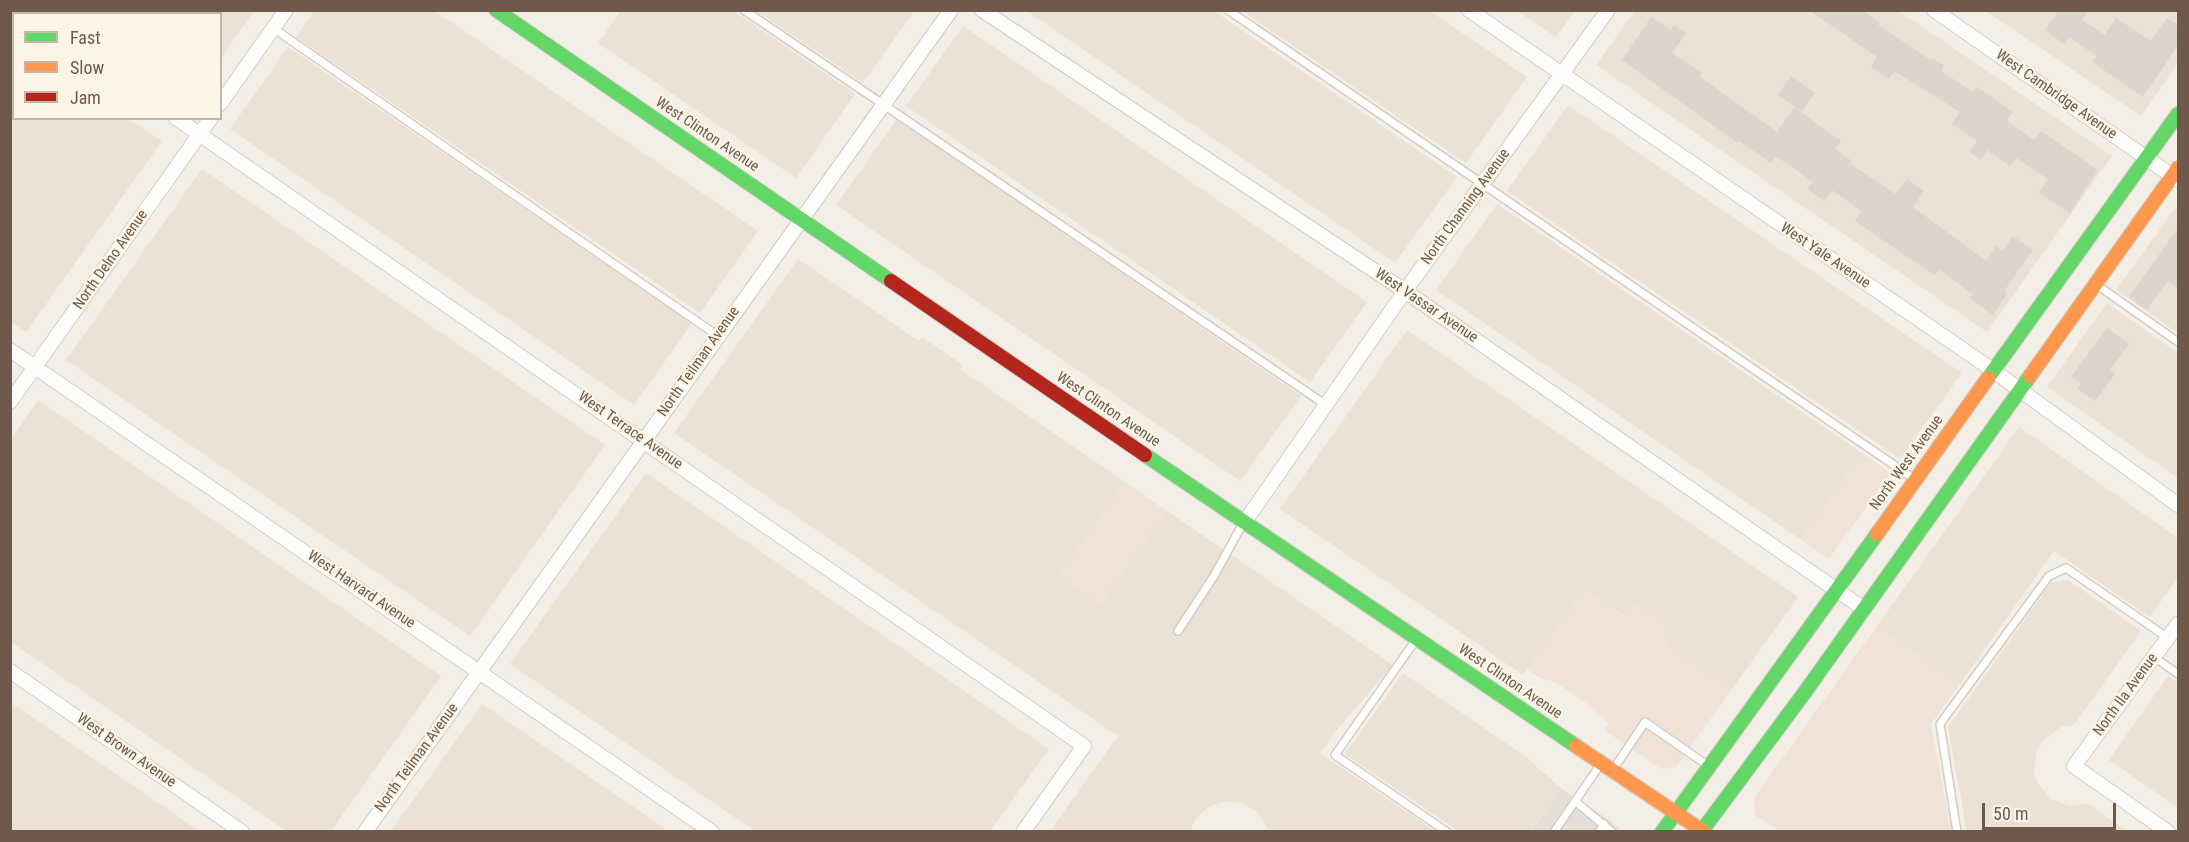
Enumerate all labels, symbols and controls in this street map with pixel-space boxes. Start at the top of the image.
legend [12,12,222,120]
text: Fast [70,27,101,48]
street label: West Cambridge Avenue [1992,46,2120,144]
text: Slow [70,57,104,78]
text: Jam [70,87,101,108]
street label: West Clinton Avenue [652,94,762,176]
street label: North Channing Avenue [1418,145,1514,269]
street label: North Delno Avenue [70,207,152,313]
street label: West Yale Avenue [1777,219,1873,293]
street label: West Vassar Avenue [1371,265,1481,347]
street label: North Teilman Avenue [654,303,744,421]
street label: West Clinton Avenue [1053,369,1163,451]
street label: West Terrace Avenue [574,388,686,474]
street label: North West Avenue [1867,412,1947,514]
street label: West Harvard Avenue [304,547,418,633]
street label: West Clinton Avenue [1455,641,1565,723]
street label: North Ila Avenue [2090,650,2162,740]
street label: North Teilman Avenue [371,700,463,816]
street label: West Brown Avenue [73,710,179,792]
scale bar [1985,791,2118,829]
text: 50 m [1993,803,2028,824]

